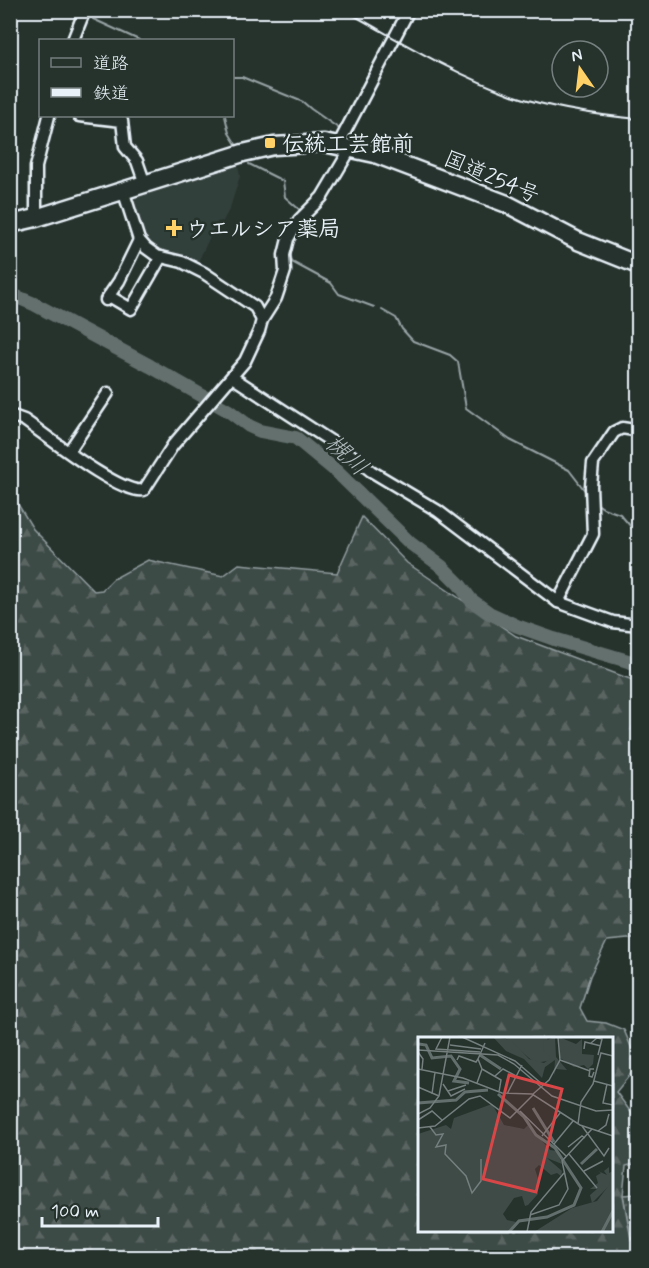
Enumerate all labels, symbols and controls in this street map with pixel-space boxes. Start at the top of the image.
legend [39,39,234,117]
north arrow [550,39,610,99]
text: N [569,44,584,67]
text: 道路 [93,52,129,76]
text: 鉄道 [93,82,129,106]
place label: 伝統工芸館前 [282,131,414,159]
marker: 伝統工芸館前 [263,136,277,150]
street label: 国道254号 [439,145,543,211]
place label: ウエルシア薬局 [186,216,340,244]
marker: ウエルシア薬局 [167,221,181,235]
water label: 槻川 [318,428,374,484]
inset map [418,1037,613,1232]
scale bar [42,1190,158,1228]
text: 100 m [51,1200,99,1224]

